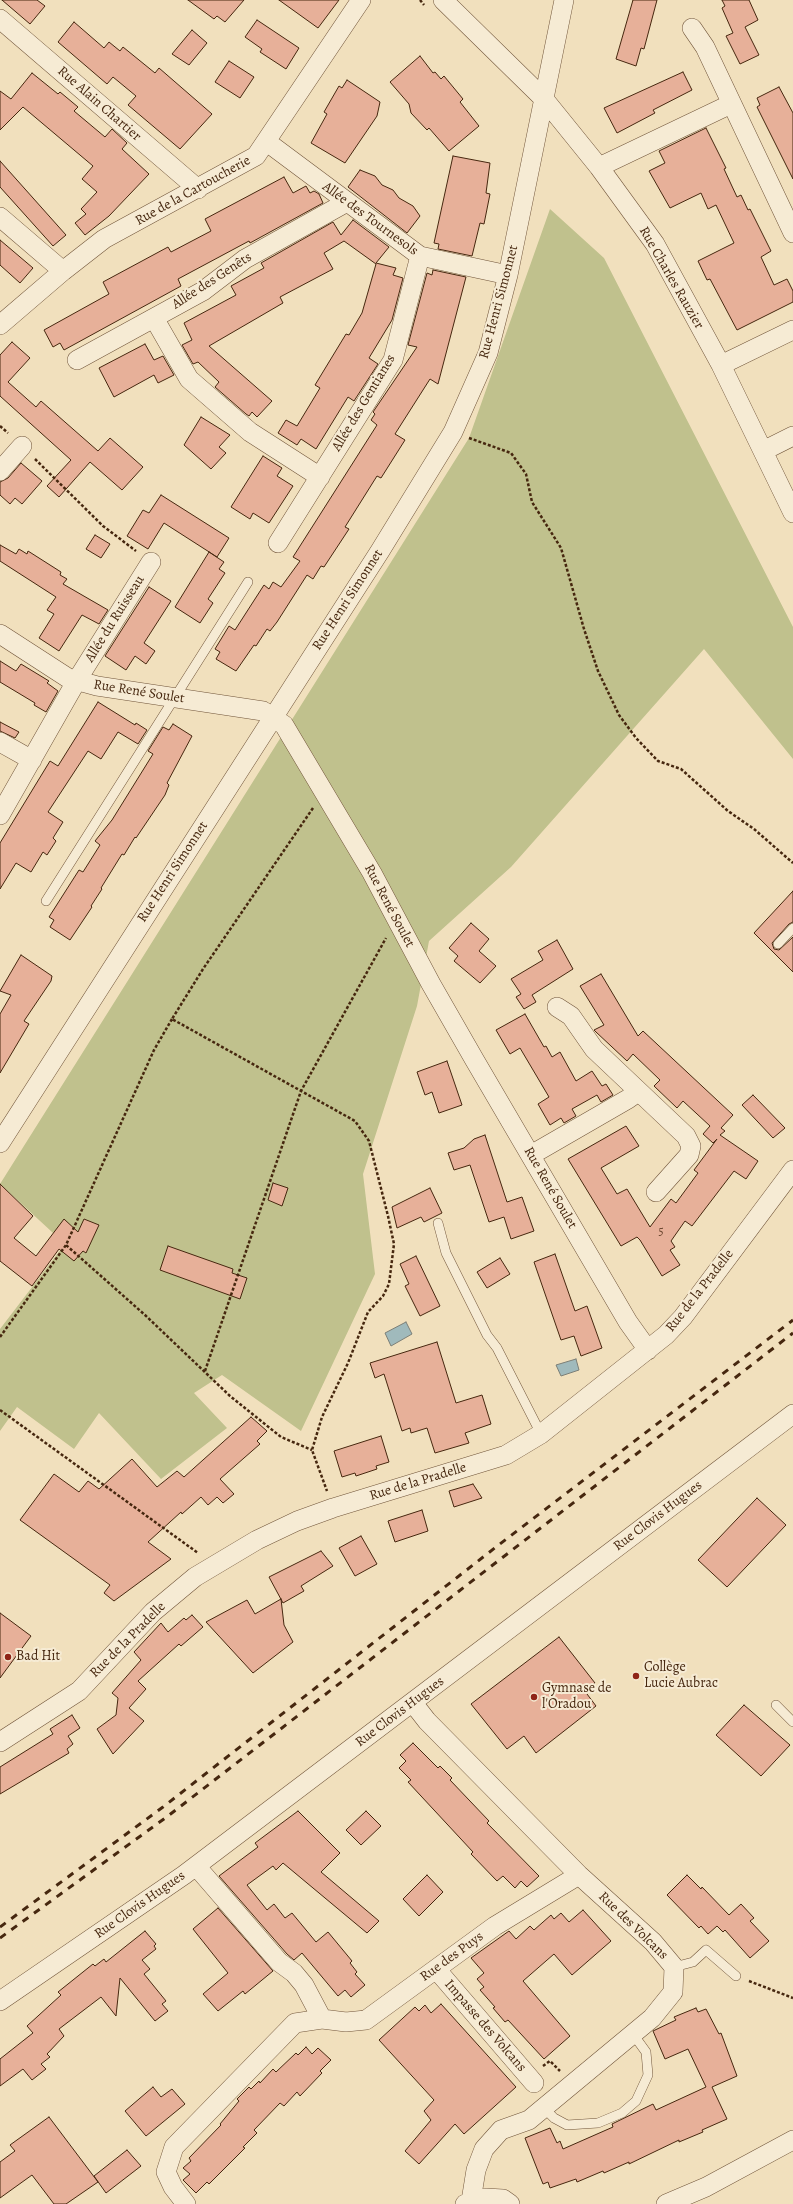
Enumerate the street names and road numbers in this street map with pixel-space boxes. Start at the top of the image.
street label: Rue Alain Chartier [54,63,144,145]
street label: Rue de la Cartoucherie [132,152,254,230]
street label: Allée des Tournesols [319,179,421,259]
street label: Rue Charles Rauzier [635,224,707,332]
street label: Rue Henri Simonnet [476,243,522,361]
street label: Allée des Genêts [169,249,255,313]
street label: Allée des Gentianes [328,352,400,454]
street label: Rue Henri Simonnet [309,546,387,654]
street label: Allée du Ruisseau [82,572,148,666]
street label: Rue René Soulet [92,677,186,707]
street label: Rue Henri Simonnet [134,818,212,926]
street label: Rue René Soulet [360,861,418,951]
street label: Rue René Soulet [520,1144,580,1232]
street label: Rue de la Pradelle [663,1246,737,1336]
street label: Rue de la Pradelle [368,1459,468,1505]
street label: Rue Clovis Hugues [610,1477,706,1555]
street label: Rue de la Pradelle [87,1599,169,1681]
street label: Rue Clovis Hugues [352,1673,448,1751]
street label: Rue Clovis Hugues [91,1867,189,1943]
street label: Rue des Volcans [595,1889,671,1963]
street label: Rue des Puys [417,1928,487,1986]
street label: Impasse des Volcans [440,1977,530,2075]

